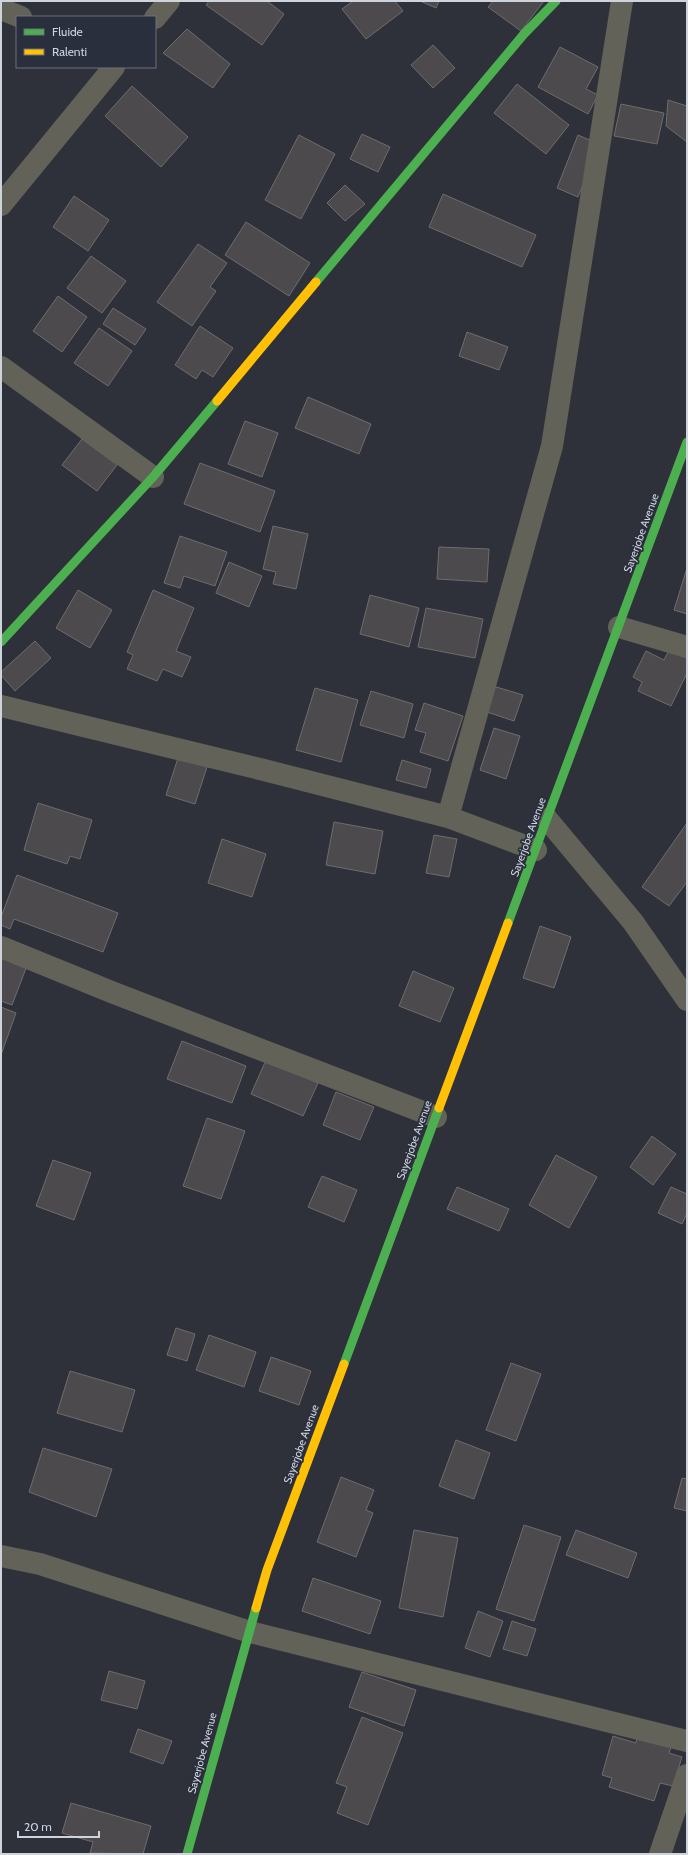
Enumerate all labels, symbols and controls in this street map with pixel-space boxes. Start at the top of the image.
legend [16,16,156,68]
text: Fluide [52,24,83,39]
text: Ralenti [52,44,87,59]
street label: Sayerjobe Avenue [620,491,662,575]
street label: Sayerjobe Avenue [507,795,549,879]
street label: Sayerjobe Avenue [393,1098,435,1182]
street label: Sayerjobe Avenue [280,1402,322,1486]
street label: Sayerjobe Avenue [184,1711,220,1795]
scale bar [18,1813,99,1839]
text: 20 m [24,1819,52,1834]

